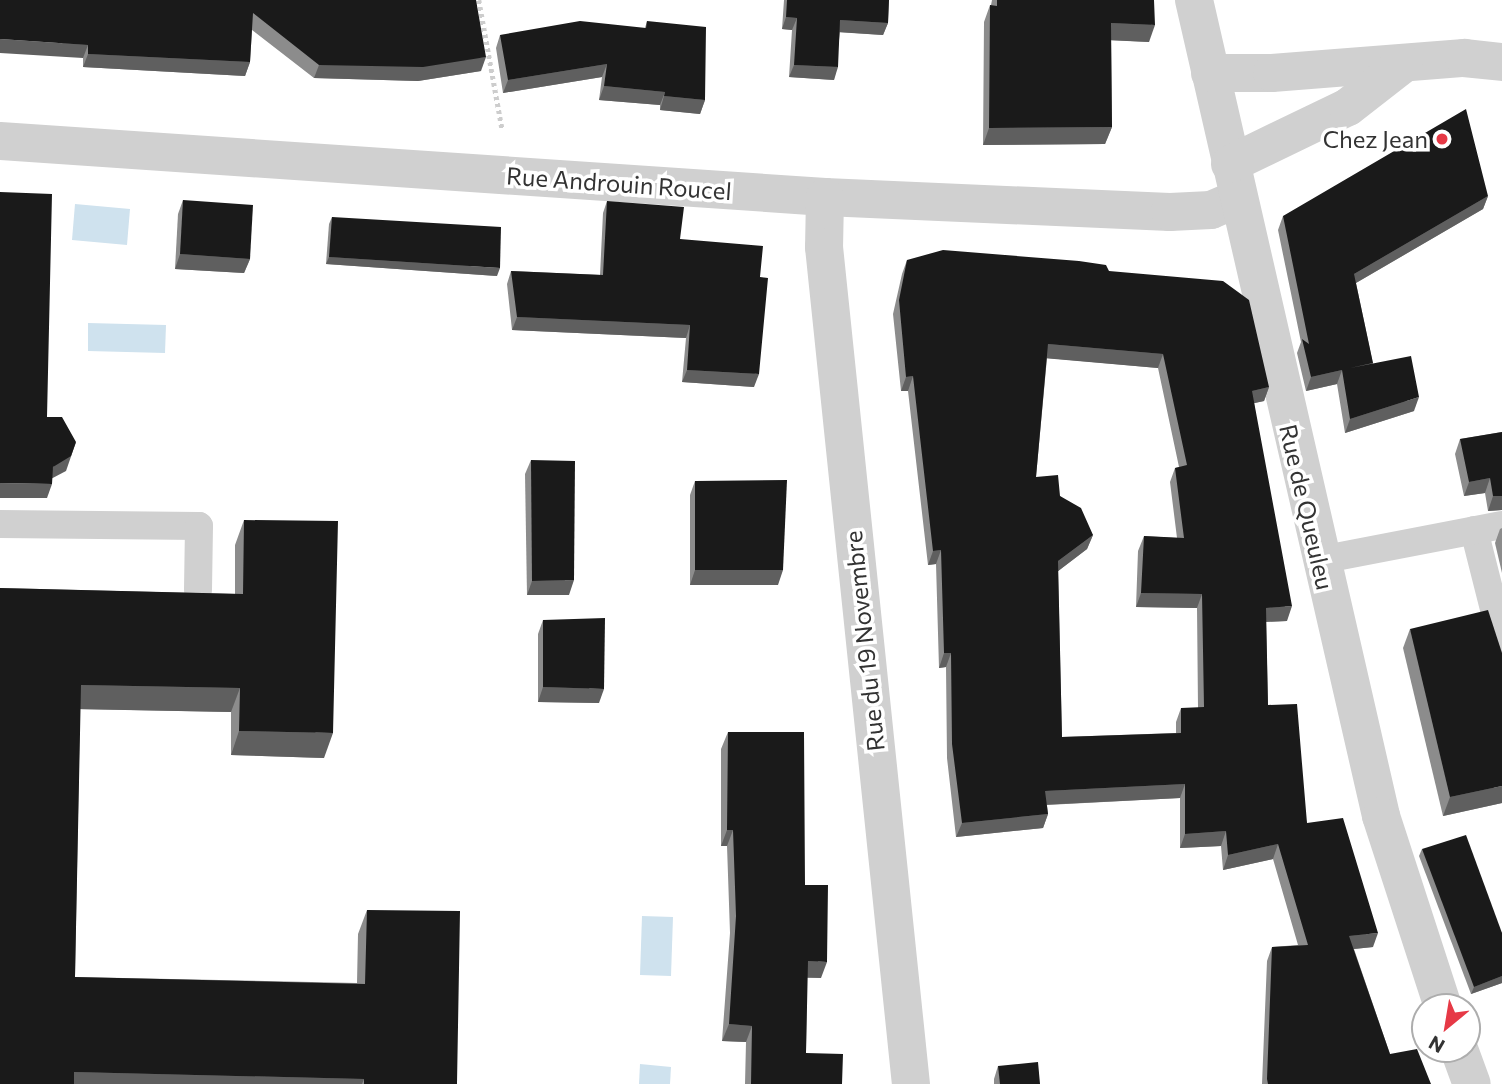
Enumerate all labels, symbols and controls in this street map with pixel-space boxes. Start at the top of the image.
place label: Chez Jean [1323,125,1428,153]
marker: Chez Jean [1434,131,1450,147]
street label: Rue Androuin Roucel [505,161,733,205]
street label: Rue de Queuleu [1274,421,1340,593]
street label: Rue du 19 Novembre [838,529,890,753]
north arrow [1411,993,1481,1063]
text: N [1424,1031,1448,1058]

